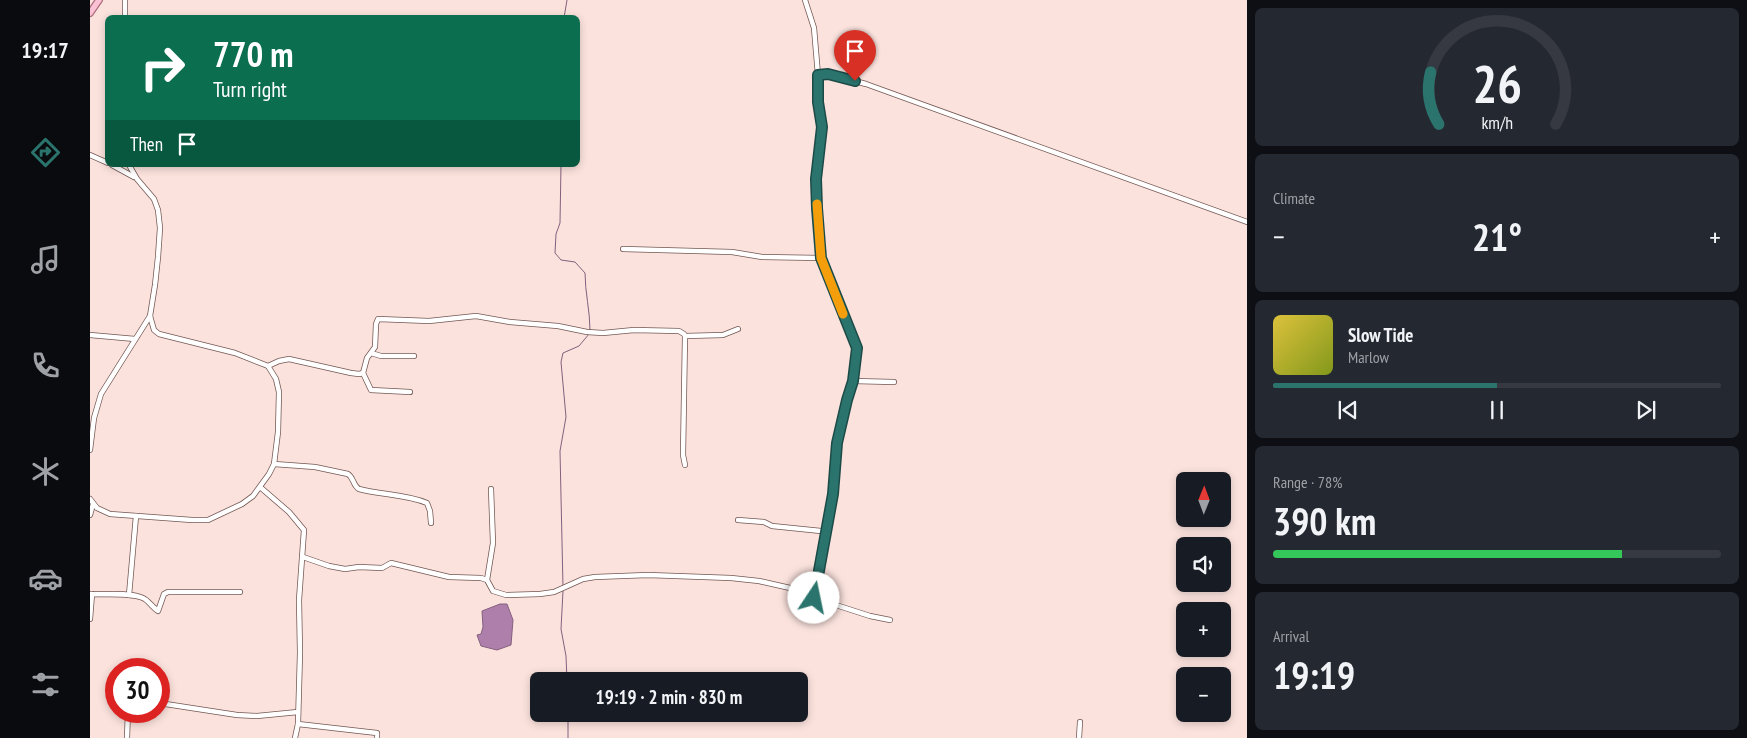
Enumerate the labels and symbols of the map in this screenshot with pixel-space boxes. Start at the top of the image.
pin [834,30,876,81]
north arrow [1176,472,1231,528]
position arrow [787,571,839,623]
speed limit sign: 30 [105,658,170,723]

